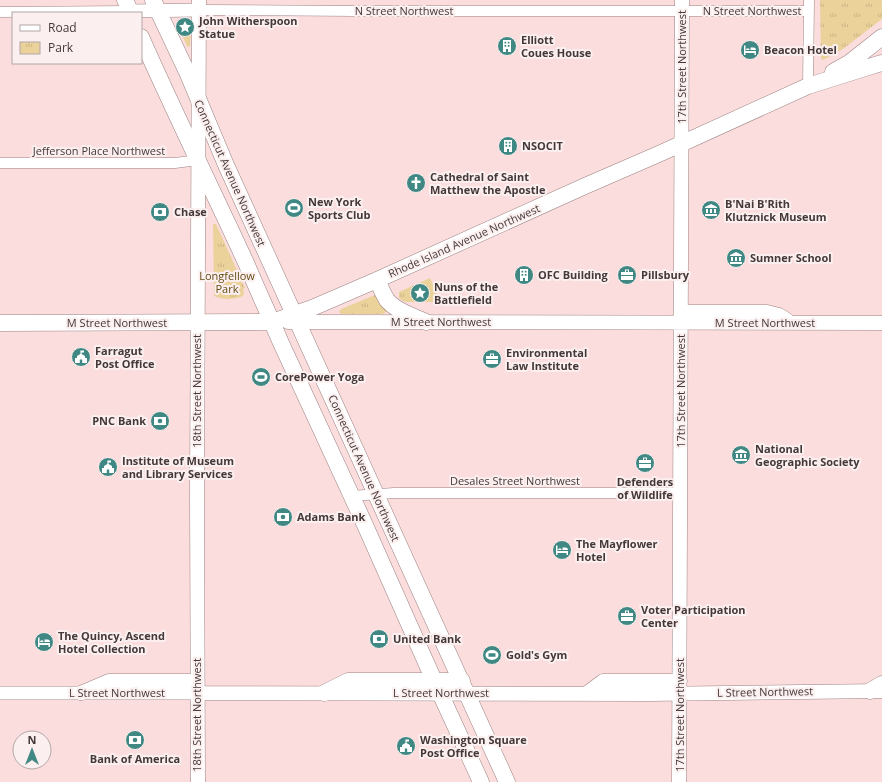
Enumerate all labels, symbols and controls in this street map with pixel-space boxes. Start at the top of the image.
street label: N Street Northwest [355,3,453,18]
street label: N Street Northwest [703,3,801,18]
street label: 17th Street Northwest [674,10,689,124]
legend [12,12,142,64]
place label: John Witherspoon Statue [198,13,298,41]
place icon: John Witherspoon Statue [174,16,196,38]
text: Road [48,19,77,36]
place label: Elliott Coues House [521,32,592,60]
building icon: Elliott Coues House [496,35,518,57]
text: Park [48,39,74,56]
hotel icon: Beacon Hotel [739,39,761,61]
place label: Beacon Hotel [764,42,837,57]
street label: Connecticut Avenue Northwest [191,97,270,249]
building icon: NSOCIT [497,135,519,157]
place label: NSOCIT [522,138,563,153]
street label: Jefferson Place Northwest [32,143,165,158]
place label: Cathedral of Saint Matthew the Apostle [430,169,546,197]
church icon: Cathedral of Saint Matthew the Apostle [405,172,427,194]
place label: New York Sports Club [308,194,371,222]
place label: B'Nai B'Rith Klutznick Museum [725,196,827,224]
sports icon: New York Sports Club [283,197,305,219]
museum icon: B'Nai B'Rith Klutznick Museum [700,199,722,221]
street label: Rhode Island Avenue Northwest [386,200,542,281]
bank icon: Chase [149,201,171,223]
place label: Chase [174,204,207,219]
museum icon: Sumner School [725,247,747,269]
place label: Sumner School [750,250,832,265]
building icon: OFC Building [513,264,535,286]
office icon: Pillsbury [616,264,638,286]
place label: OFC Building [538,267,609,282]
place label: Pillsbury [641,267,690,282]
park label: Longfellow Park [199,268,255,296]
place label: Nuns of the Battlefield [434,279,499,307]
place icon: Nuns of the Battlefield [409,282,431,304]
street label: M Street Northwest [391,314,491,329]
street label: M Street Northwest [67,315,167,330]
street label: M Street Northwest [715,315,815,330]
street label: 18th Street Northwest [189,334,204,448]
street label: 17th Street Northwest [673,334,688,448]
place label: Farragut Post Office [95,343,155,371]
place label: Environmental Law Institute [506,345,587,373]
public building icon: Farragut Post Office [70,346,92,368]
office icon: Environmental Law Institute [481,348,503,370]
sports icon: CorePower Yoga [250,366,272,388]
place label: CorePower Yoga [275,369,364,384]
street label: Connecticut Avenue Northwest [325,392,404,544]
bank icon: PNC Bank [149,410,171,432]
place label: PNC Bank [92,413,146,428]
place label: National Geographic Society [755,441,860,469]
museum icon: National Geographic Society [730,444,752,466]
office icon: Defenders of Wildlife [634,452,656,474]
place label: Institute of Museum and Library Services [122,453,234,481]
public building icon: Institute of Museum and Library Services [97,456,119,478]
street label: Desales Street Northwest [450,473,580,488]
place label: Defenders of Wildlife [617,474,674,502]
bank icon: Adams Bank [272,506,294,528]
place label: Adams Bank [297,509,366,524]
place label: The Mayflower Hotel [576,536,658,564]
hotel icon: The Mayflower Hotel [551,539,573,561]
place label: Voter Participation Center [641,602,746,630]
office icon: Voter Participation Center [616,605,638,627]
place label: The Quincy, Ascend Hotel Collection [58,628,165,656]
bank icon: United Bank [368,628,390,650]
hotel icon: The Quincy, Ascend Hotel Collection [33,631,55,653]
place label: United Bank [393,631,461,646]
sports icon: Gold's Gym [481,644,503,666]
place label: Gold's Gym [506,647,567,662]
street label: 18th Street Northwest [189,658,204,772]
street label: 17th Street Northwest [672,658,687,772]
street label: L Street Northwest [717,683,813,700]
street label: L Street Northwest [69,685,165,700]
street label: L Street Northwest [393,685,489,700]
bank icon: Bank of America [124,729,146,751]
north arrow [12,730,52,770]
text: N [28,732,36,747]
place label: Washington Square Post Office [420,732,527,760]
public building icon: Washington Square Post Office [395,735,417,757]
place label: Bank of America [90,751,180,766]

